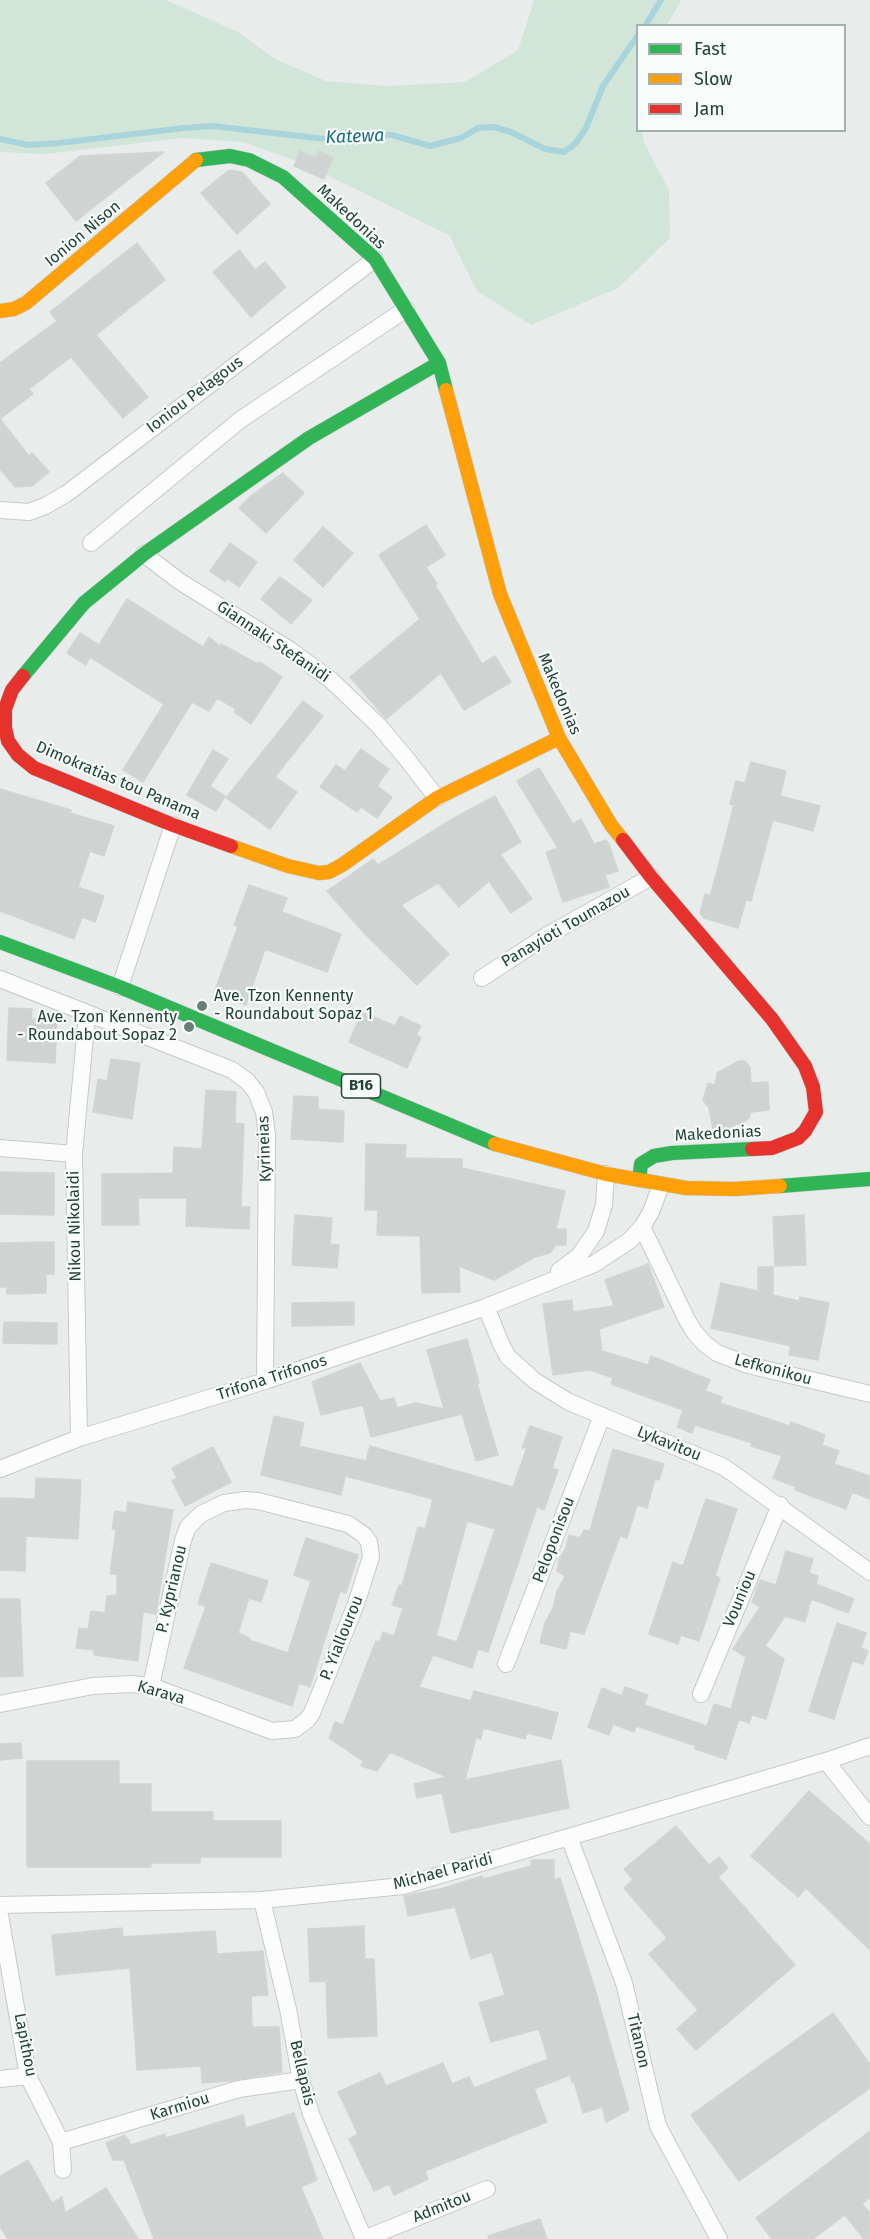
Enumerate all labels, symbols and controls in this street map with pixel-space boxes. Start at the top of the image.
legend [636,24,846,132]
text: Fast [694,38,726,60]
text: Slow [694,68,732,90]
text: Jam [694,98,725,120]
water label: Katewa [325,125,385,149]
street label: Makedonias [313,180,389,254]
street label: Ionion Nison [41,197,125,271]
street label: Ioniou Pelagous [143,353,247,437]
street label: Giannaki Stefanidi [213,597,333,687]
street label: Makedonias [533,650,585,738]
street label: Dimokratias tou Panama [33,738,203,824]
street label: Panayioti Toumazou [498,882,634,972]
place label: Ave. Tzon Kennenty - Roundabout Sopaz 1 [214,987,373,1025]
marker: Ave. Tzon Kennenty - Roundabout Sopaz 1 [195,999,209,1013]
place label: Ave. Tzon Kennenty - Roundabout Sopaz 2 [17,1008,177,1046]
marker: Ave. Tzon Kennenty - Roundabout Sopaz 2 [182,1020,196,1034]
road number: B16 [342,1074,380,1098]
street label: Kyrineias [254,1115,276,1183]
street label: Makedonias [674,1122,762,1146]
street label: Nikou Nikolaidi [64,1170,86,1282]
street label: Lefkonikou [732,1350,814,1390]
street label: Trifona Trifonos [215,1351,329,1405]
street label: Lykavitou [634,1422,704,1466]
street label: Peloponisou [529,1494,579,1586]
street label: P. Kyprianou [153,1543,191,1635]
street label: Vouniou [720,1568,760,1630]
street label: P. Yiallourou [316,1593,368,1683]
street label: Karava [135,1677,187,1709]
street label: Michael Paridi [391,1849,495,1895]
street label: Lapithou [9,2012,41,2078]
street label: Titanon [622,2012,654,2070]
street label: Bellapais [285,2038,319,2108]
street label: Karmiou [148,2089,212,2125]
street label: Admitou [410,2187,474,2227]

